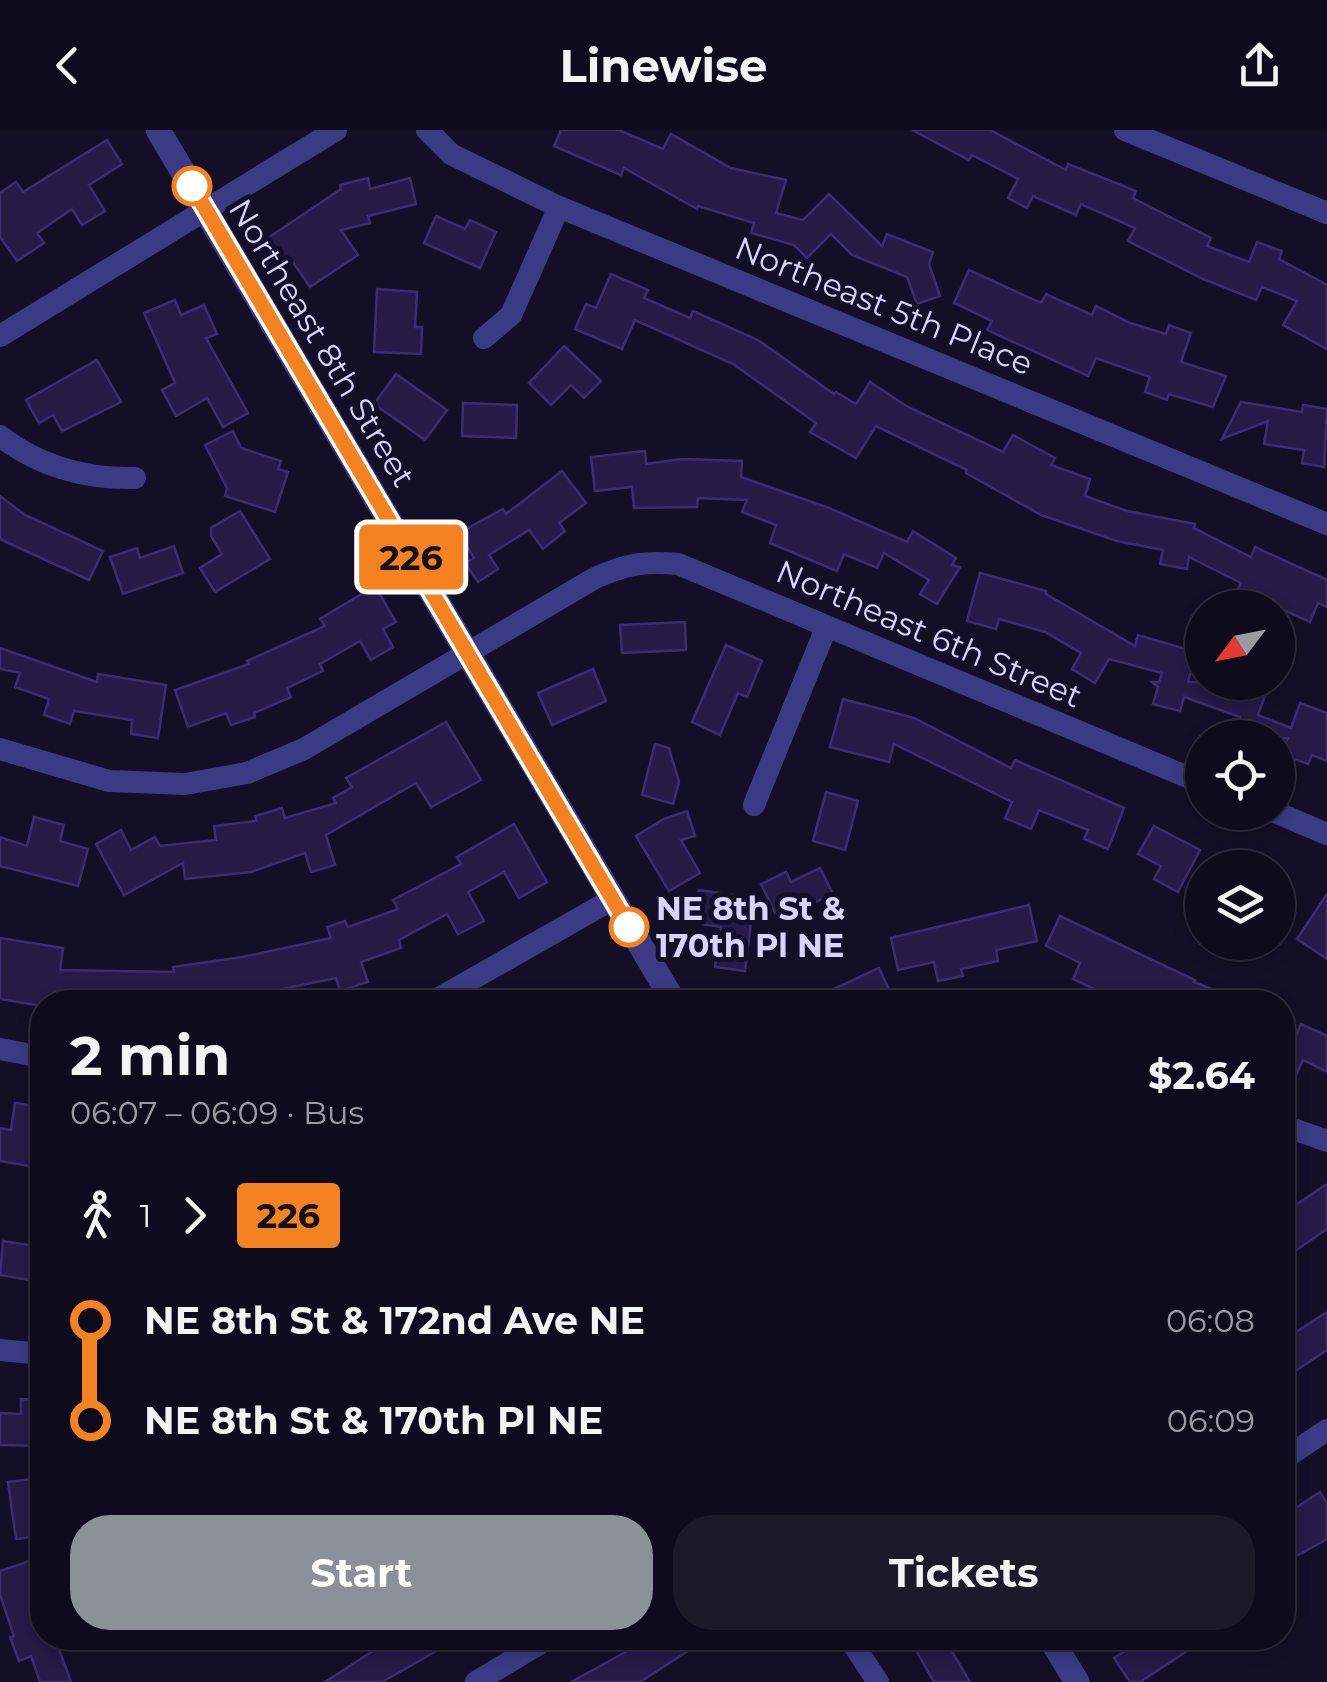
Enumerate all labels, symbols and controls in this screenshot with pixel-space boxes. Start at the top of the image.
icon: back [40,38,95,93]
text: Linewise [560,38,767,93]
icon: share [1232,38,1287,93]
unlabelled marker [173,167,211,205]
street label: Northeast 8th Street [221,192,424,494]
street label: Northeast 5th Place [730,228,1039,383]
line badge: 226 [354,524,468,590]
text: 226 [379,536,443,579]
street label: Northeast 6th Street [771,552,1088,716]
north arrow [1185,590,1295,700]
map controls [1185,590,1295,960]
button: locate [1185,720,1295,830]
button: layers [1185,850,1295,960]
place label: NE 8th St & 170th Pl NE [656,889,845,965]
marker: NE 8th St & 170th Pl NE [610,908,648,946]
text: 2 min [70,1022,230,1089]
text: $2.64 [1148,1052,1255,1099]
text: 06:07 – 06:09 · Bus [70,1093,364,1132]
icon: walk [70,1188,125,1243]
icon: forward [167,1188,222,1243]
text: 226 [257,1194,320,1237]
text: 1 [140,1196,152,1235]
text: NE 8th St & 172nd Ave NE [144,1297,645,1344]
text: 06:08 [1166,1301,1255,1340]
text: NE 8th St & 170th Pl NE [144,1397,603,1444]
text: 06:09 [1167,1401,1255,1440]
button: Start [70,1515,653,1630]
button: Tickets [673,1515,1255,1630]

